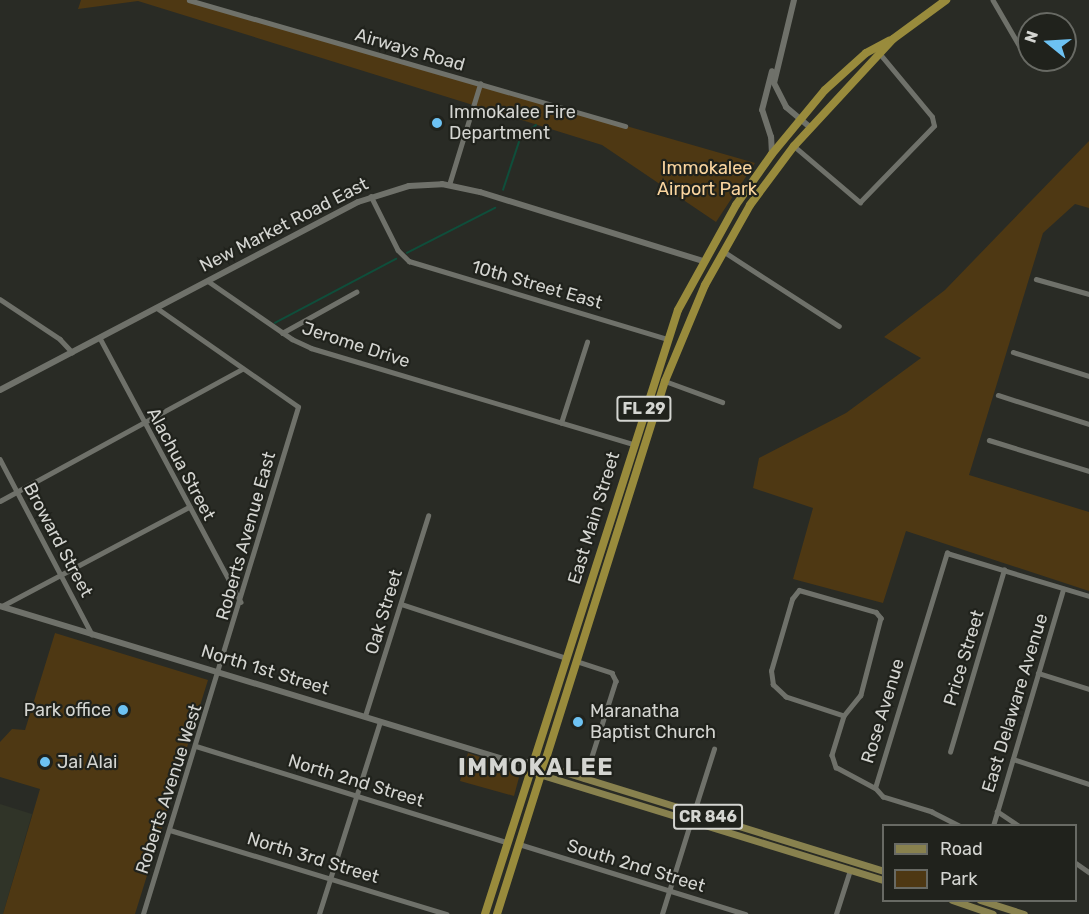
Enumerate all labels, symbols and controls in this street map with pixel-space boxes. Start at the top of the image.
north arrow [1017,12,1077,72]
street label: Airways Road [353,24,467,76]
text: N [1020,28,1042,45]
place label: Immokalee Fire Department [449,102,576,144]
marker: Immokalee Fire Department [430,116,444,130]
park label: Immokalee Airport Park [657,158,757,201]
street label: New Market Road East [196,173,372,277]
street label: 10th Street East [469,256,605,314]
street label: Jerome Drive [299,317,413,373]
road number: FL 29 [616,396,672,422]
street label: Alachua Street [142,404,220,524]
street label: Roberts Avenue East [212,449,280,623]
street label: East Main Street [564,449,624,587]
street label: Broward Street [19,479,97,601]
street label: Oak Street [361,567,407,657]
street label: Price Street [939,607,989,709]
street label: East Delaware Avenue [977,611,1053,795]
street label: North 1st Street [199,640,331,700]
street label: Rose Avenue [857,656,909,766]
place label: Park office [24,699,111,721]
street label: Roberts Avenue West [131,701,207,877]
place label: Maranatha Baptist Church [590,701,716,744]
marker: Park office [116,703,130,717]
marker: Maranatha Baptist Church [571,715,585,729]
street label: North 2nd Street [286,750,426,812]
place label: Jai Alai [57,751,118,773]
district label: IMMOKALEE [458,754,614,782]
marker: Jai Alai [38,755,52,769]
road number: CR 846 [672,804,744,830]
legend [882,824,1077,902]
street label: North 3rd Street [244,828,382,888]
street label: South 2nd Street [564,835,708,897]
text: Road [940,838,983,860]
text: Park [940,868,977,890]

